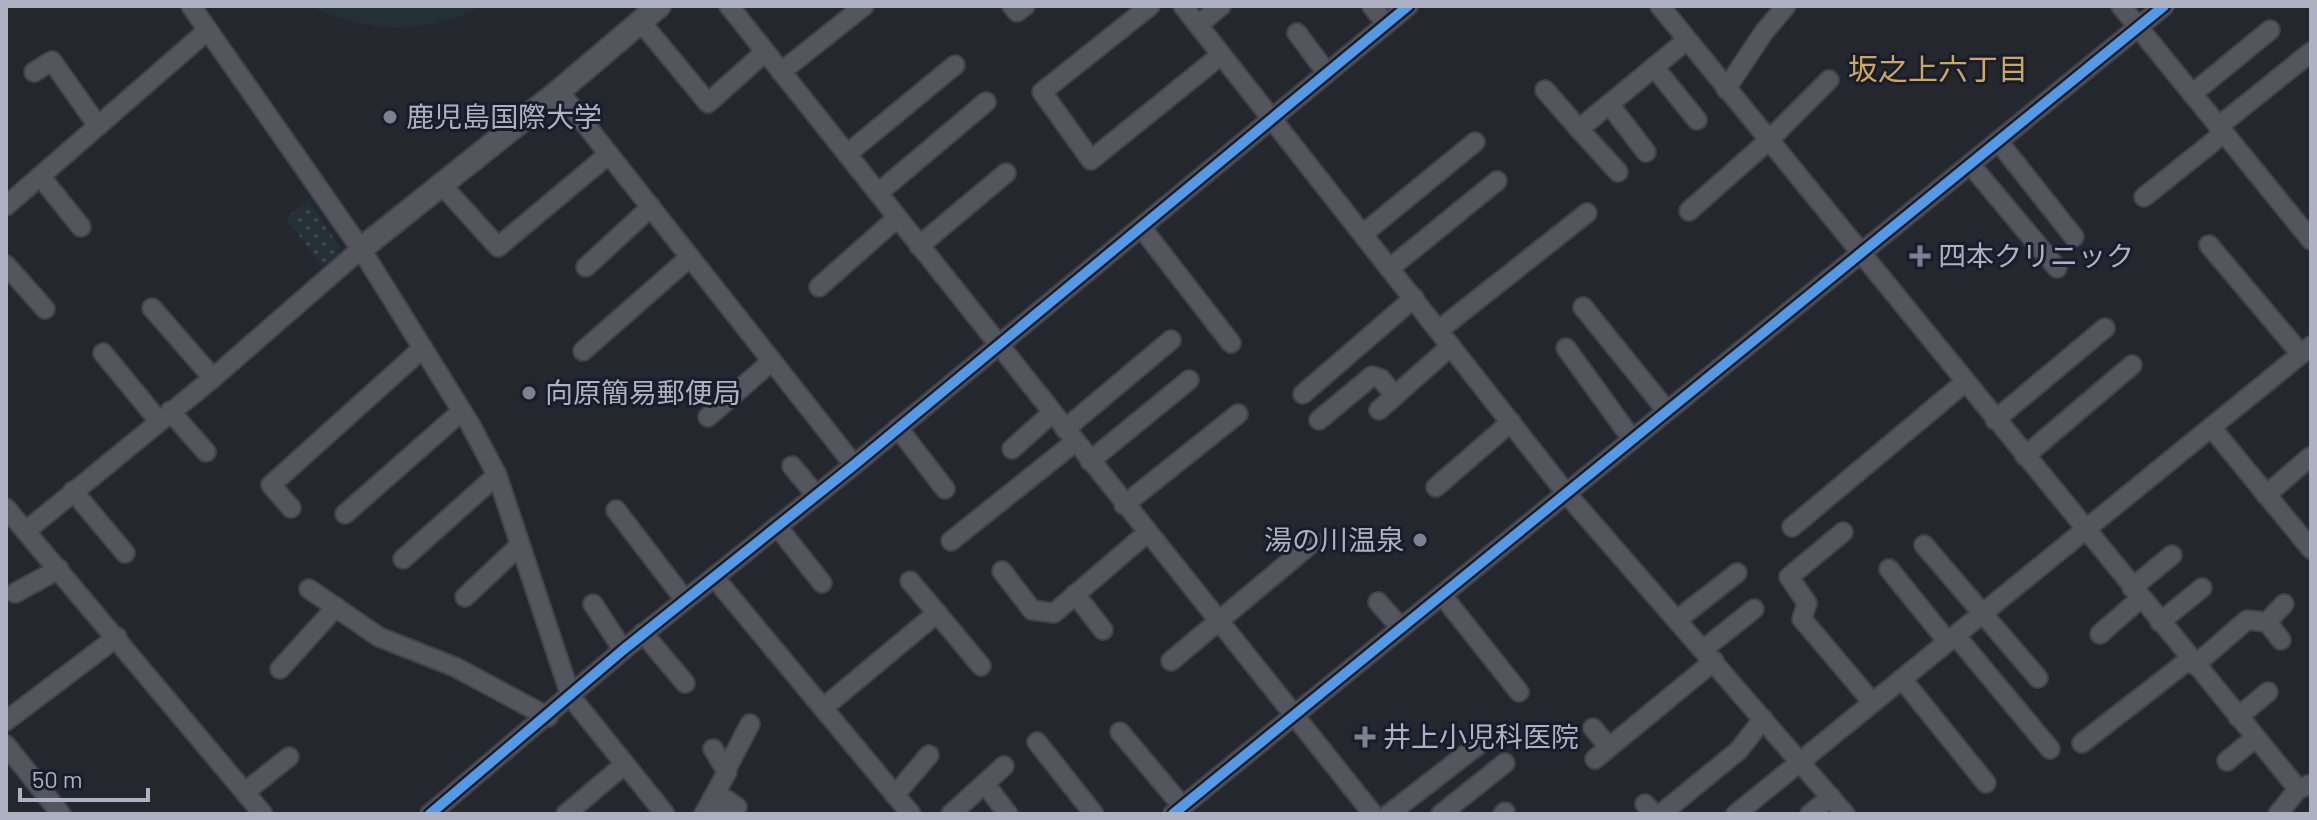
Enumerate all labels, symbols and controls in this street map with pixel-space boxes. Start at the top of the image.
district label: 坂之上六丁目 [1848,50,2028,86]
place label: 鹿児島国際大学 [406,99,602,133]
marker: 鹿児島国際大学 [381,108,399,126]
place label: 四本クリニック [1938,238,2134,272]
marker: 四本クリニック [1909,245,1931,267]
place label: 向原簡易郵便局 [545,375,741,409]
marker: 向原簡易郵便局 [520,384,538,402]
place label: 湯の川温泉 [1264,522,1404,556]
marker: 湯の川温泉 [1411,531,1429,549]
place label: 井上小児科医院 [1383,719,1579,753]
marker: 井上小児科医院 [1354,726,1376,748]
scale bar [20,752,148,802]
text: 50 m [32,764,83,793]

